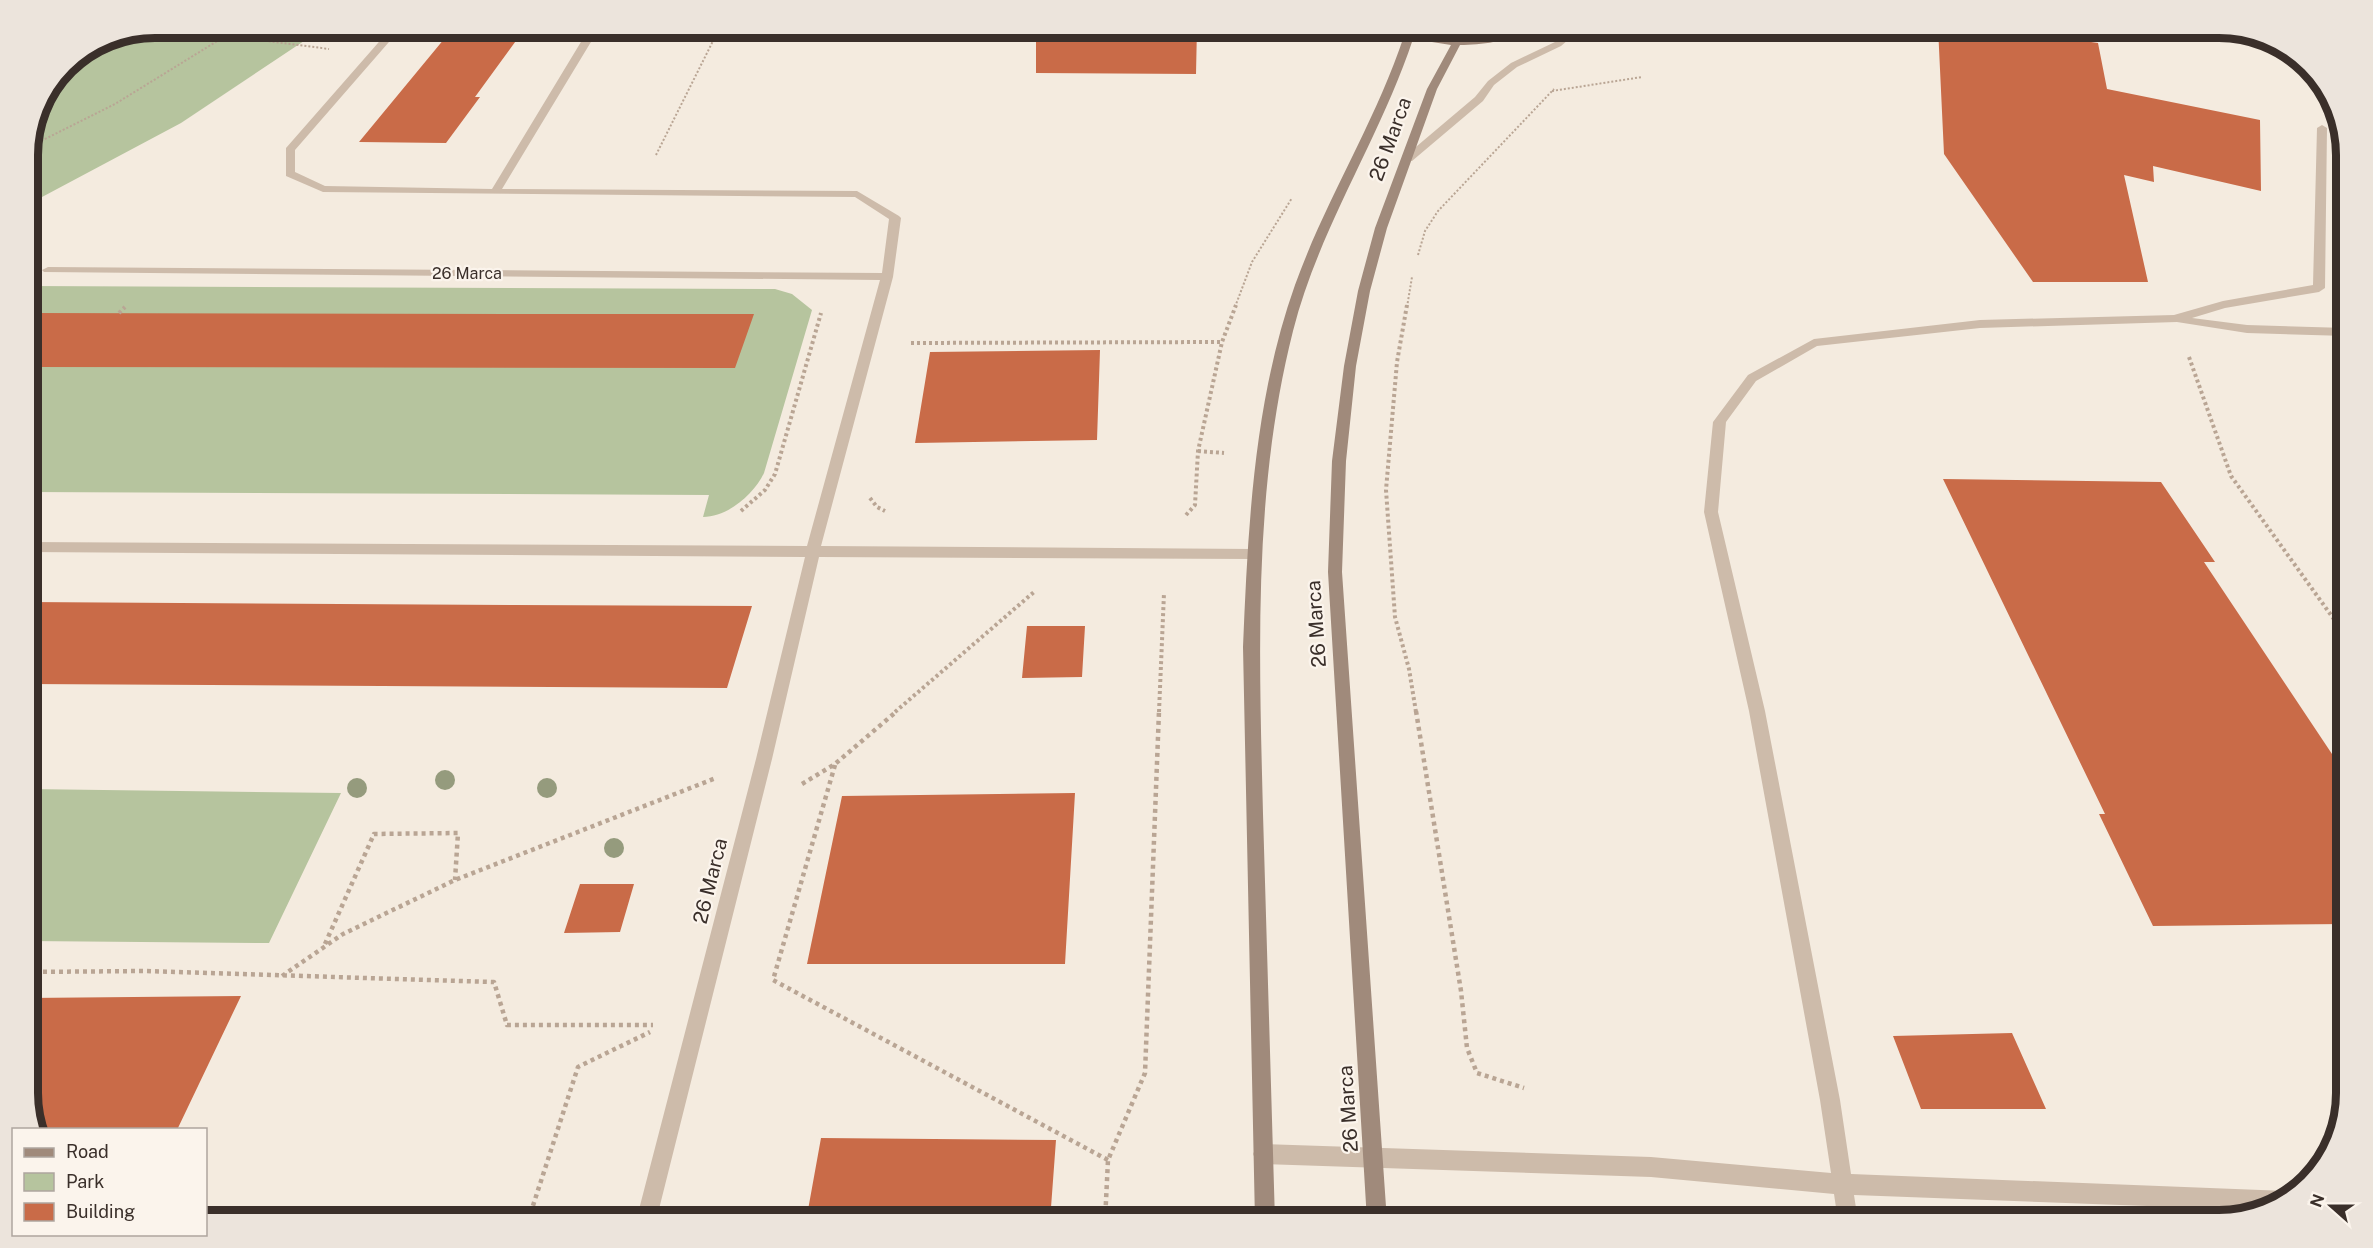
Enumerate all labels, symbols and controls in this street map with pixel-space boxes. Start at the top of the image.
street label: 26 Marca [1364,94,1416,184]
street label: 26 Marca [432,264,502,283]
street label: 26 Marca [1301,580,1331,668]
street label: 26 Marca [688,836,732,926]
street label: 26 Marca [1333,1065,1363,1153]
legend [12,1128,207,1236]
text: Road [66,1141,109,1162]
text: Park [66,1171,104,1192]
north arrow [2301,1176,2361,1236]
text: N [2306,1192,2329,1210]
text: Building [66,1201,135,1222]

